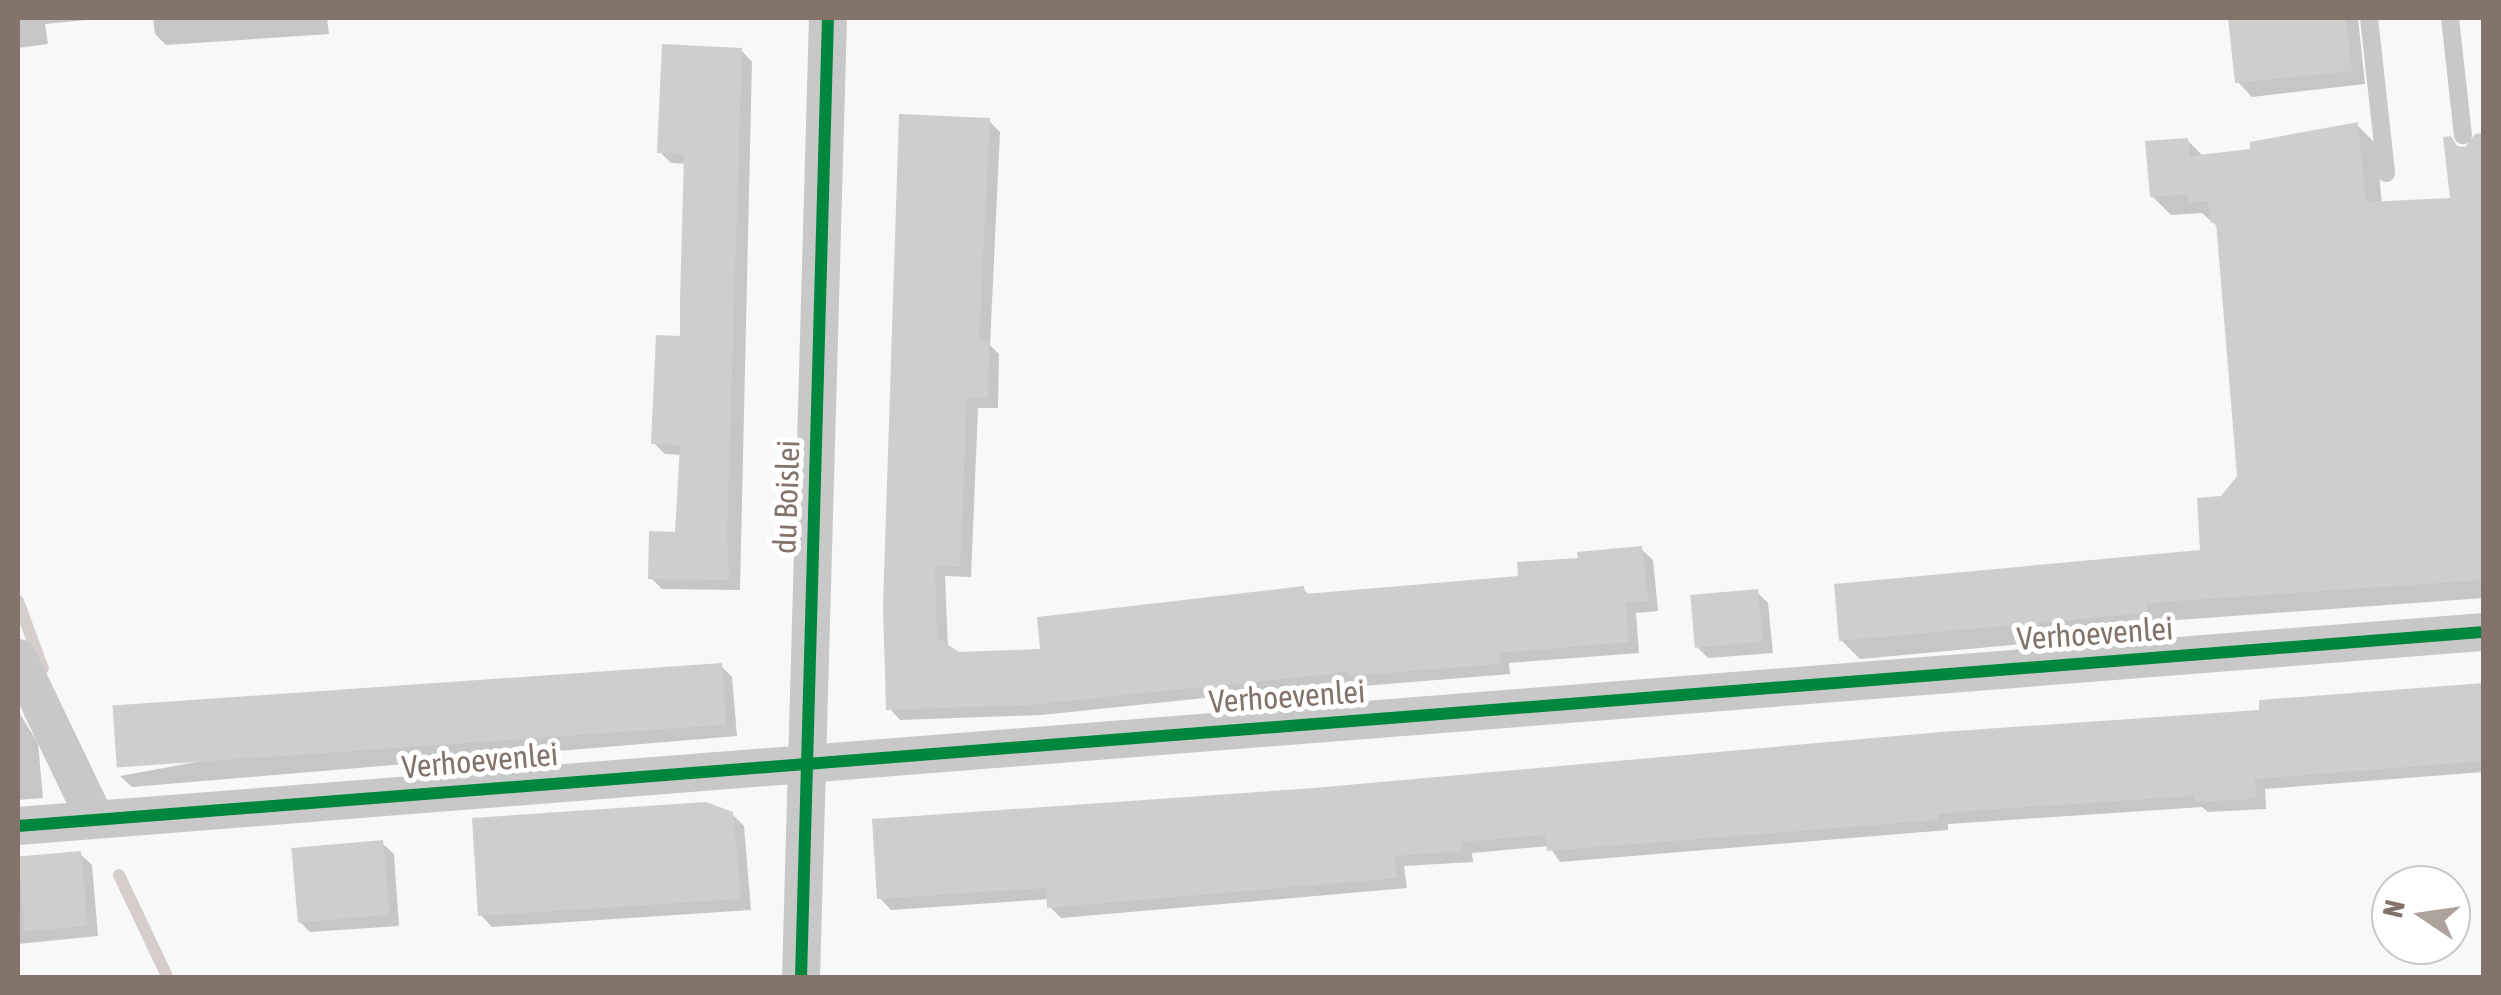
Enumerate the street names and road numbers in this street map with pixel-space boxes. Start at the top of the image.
street label: du Boislei [766,439,808,555]
street label: Verhoevenlei [2016,609,2174,659]
street label: Verhoevenlei [1208,672,1366,722]
street label: Verhoevenlei [400,735,560,787]

